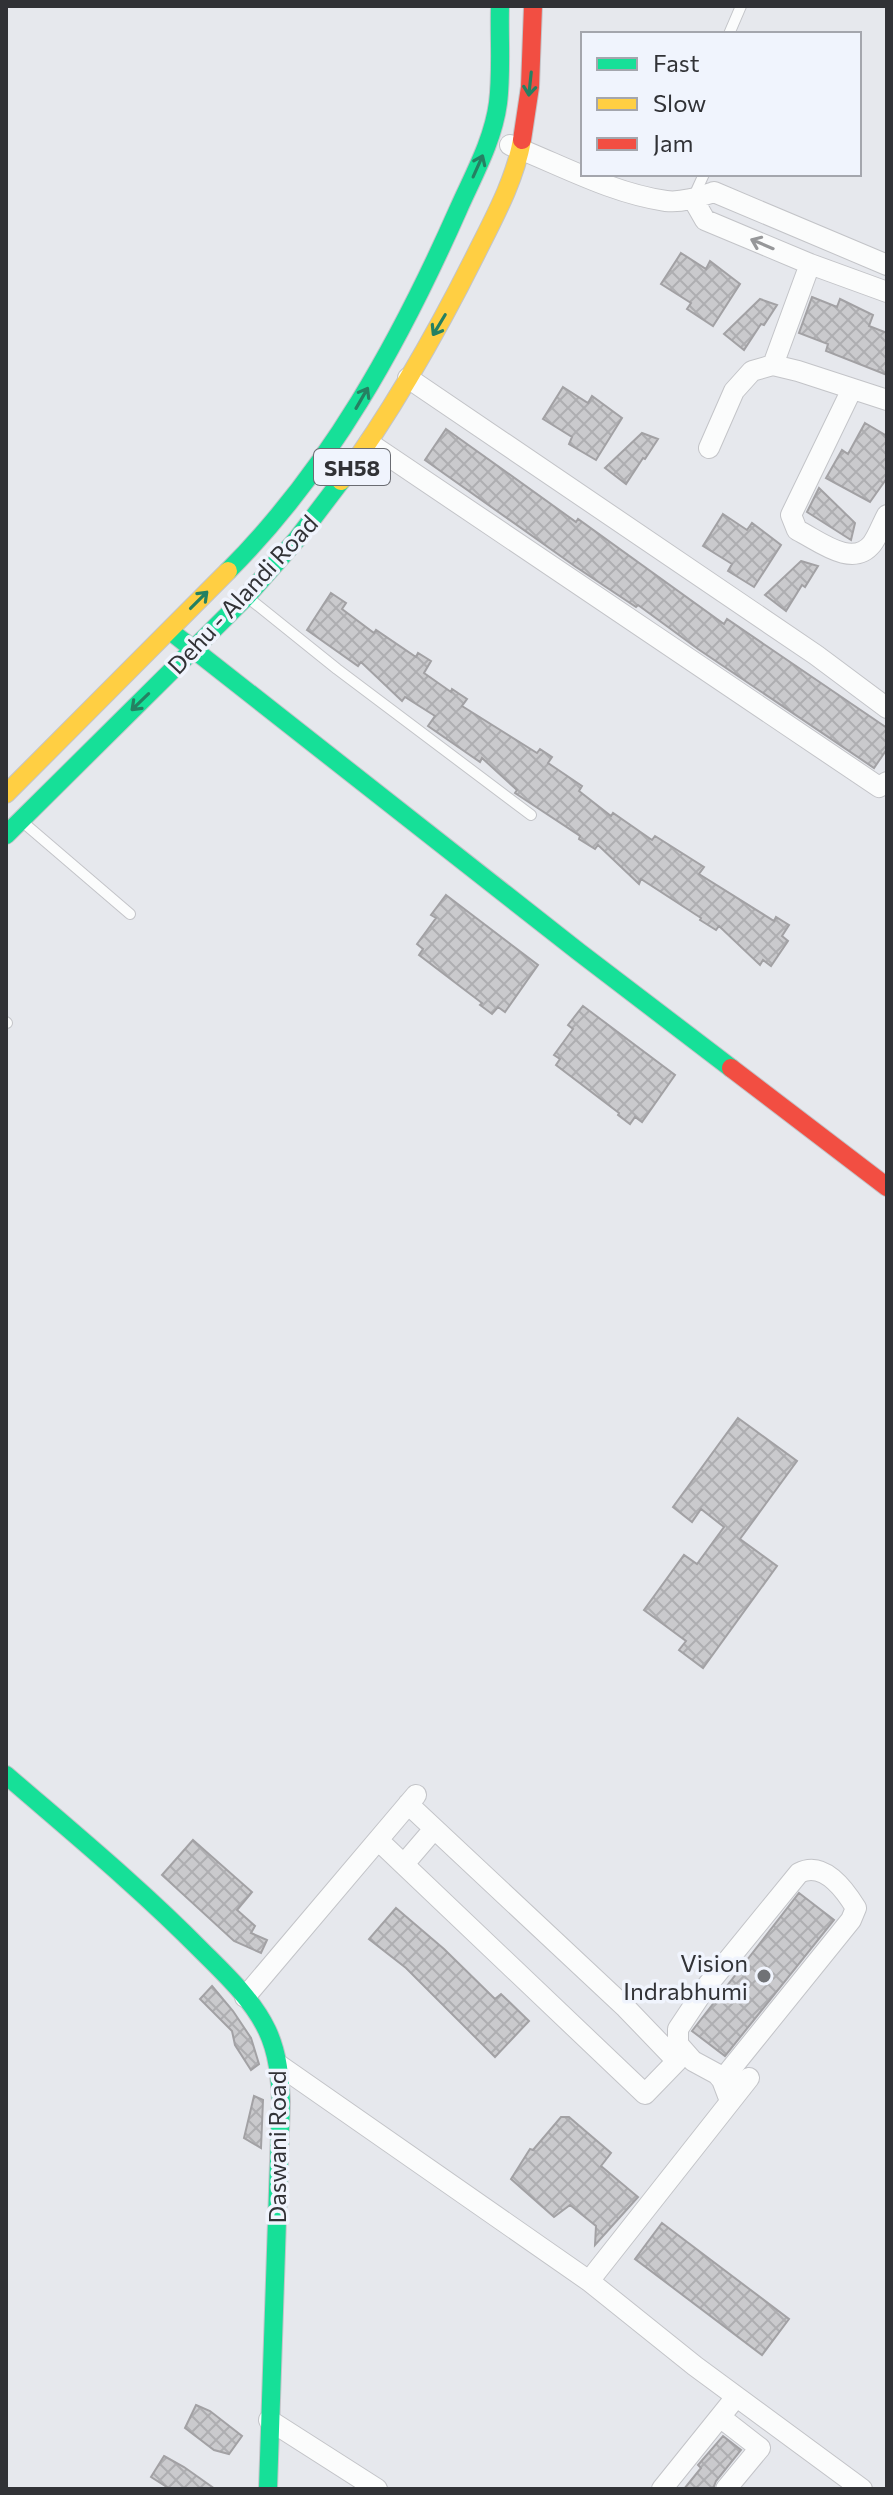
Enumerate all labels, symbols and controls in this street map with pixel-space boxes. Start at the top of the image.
legend [581,32,861,176]
text: Fast [653,48,700,77]
one-way arrow [522,70,537,97]
text: Slow [653,88,706,117]
text: Jam [653,128,693,157]
one-way arrow [471,154,486,179]
one-way arrow [750,235,775,250]
one-way arrow [431,313,447,336]
one-way arrow [354,387,370,410]
road number: SH58 [314,449,390,485]
street label: Dehu - Alandi Road [161,509,323,679]
one-way arrow [189,590,209,609]
one-way arrow [131,692,150,711]
place label: Vision Indrabhumi [623,1948,748,2005]
marker: Vision Indrabhumi [755,1967,773,1985]
street label: Daswani Road [262,2071,291,2224]

